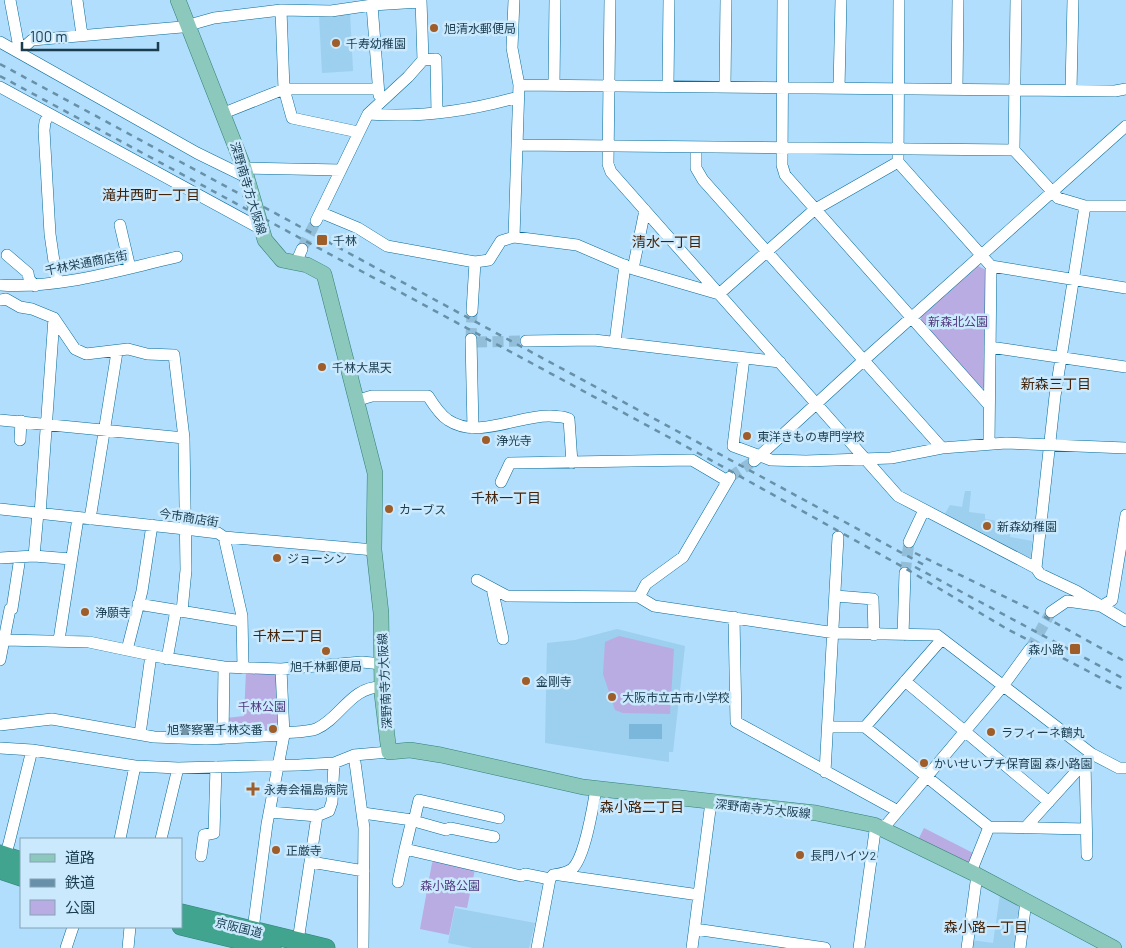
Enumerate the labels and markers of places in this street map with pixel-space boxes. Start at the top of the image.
place label: 旭清水郵便局 [444,21,516,35]
marker: 旭清水郵便局 [428,22,440,34]
place label: 千寿幼稚園 [346,36,406,50]
marker: 千寿幼稚園 [330,37,342,49]
marker: 千林 [315,233,329,247]
place label: 千林 [333,233,357,247]
place label: 千林大黒天 [332,360,392,374]
marker: 千林大黒天 [316,361,328,373]
place label: 東洋きもの専門学校 [757,429,865,443]
marker: 東洋きもの専門学校 [741,430,753,442]
place label: 浄光寺 [496,433,532,447]
marker: 浄光寺 [480,434,492,446]
place label: カーブス [399,502,446,516]
marker: カーブス [383,503,395,515]
place label: 新森幼稚園 [997,519,1057,533]
marker: 新森幼稚園 [981,520,993,532]
place label: ジョーシン [287,551,347,565]
marker: ジョーシン [271,552,283,564]
place label: 浄願寺 [95,605,131,619]
marker: 浄願寺 [79,606,91,618]
place label: 森小路 [1028,642,1064,656]
marker: 森小路 [1068,642,1082,656]
marker: 旭千林郵便局 [320,645,332,657]
place label: 旭千林郵便局 [290,659,362,673]
place label: 金剛寺 [536,674,572,688]
marker: 金剛寺 [520,675,532,687]
place label: 大阪市立古市小学校 [622,690,730,704]
marker: 大阪市立古市小学校 [606,691,618,703]
place label: 旭警察署千林交番 [167,722,263,736]
marker: 旭警察署千林交番 [267,723,279,735]
place label: ラフィーネ鶴丸 [1001,725,1085,739]
marker: ラフィーネ鶴丸 [985,726,997,738]
place label: かいせいプチ保育園 森小路園 [934,756,1092,770]
marker: かいせいプチ保育園 森小路園 [918,757,930,769]
marker: 永寿会福島病院 [246,782,260,796]
place label: 永寿会福島病院 [264,782,348,796]
place label: 正厳寺 [286,843,322,857]
marker: 正厳寺 [270,844,282,856]
place label: 長門ハイツ2 [810,848,876,862]
marker: 長門ハイツ2 [794,849,806,861]

